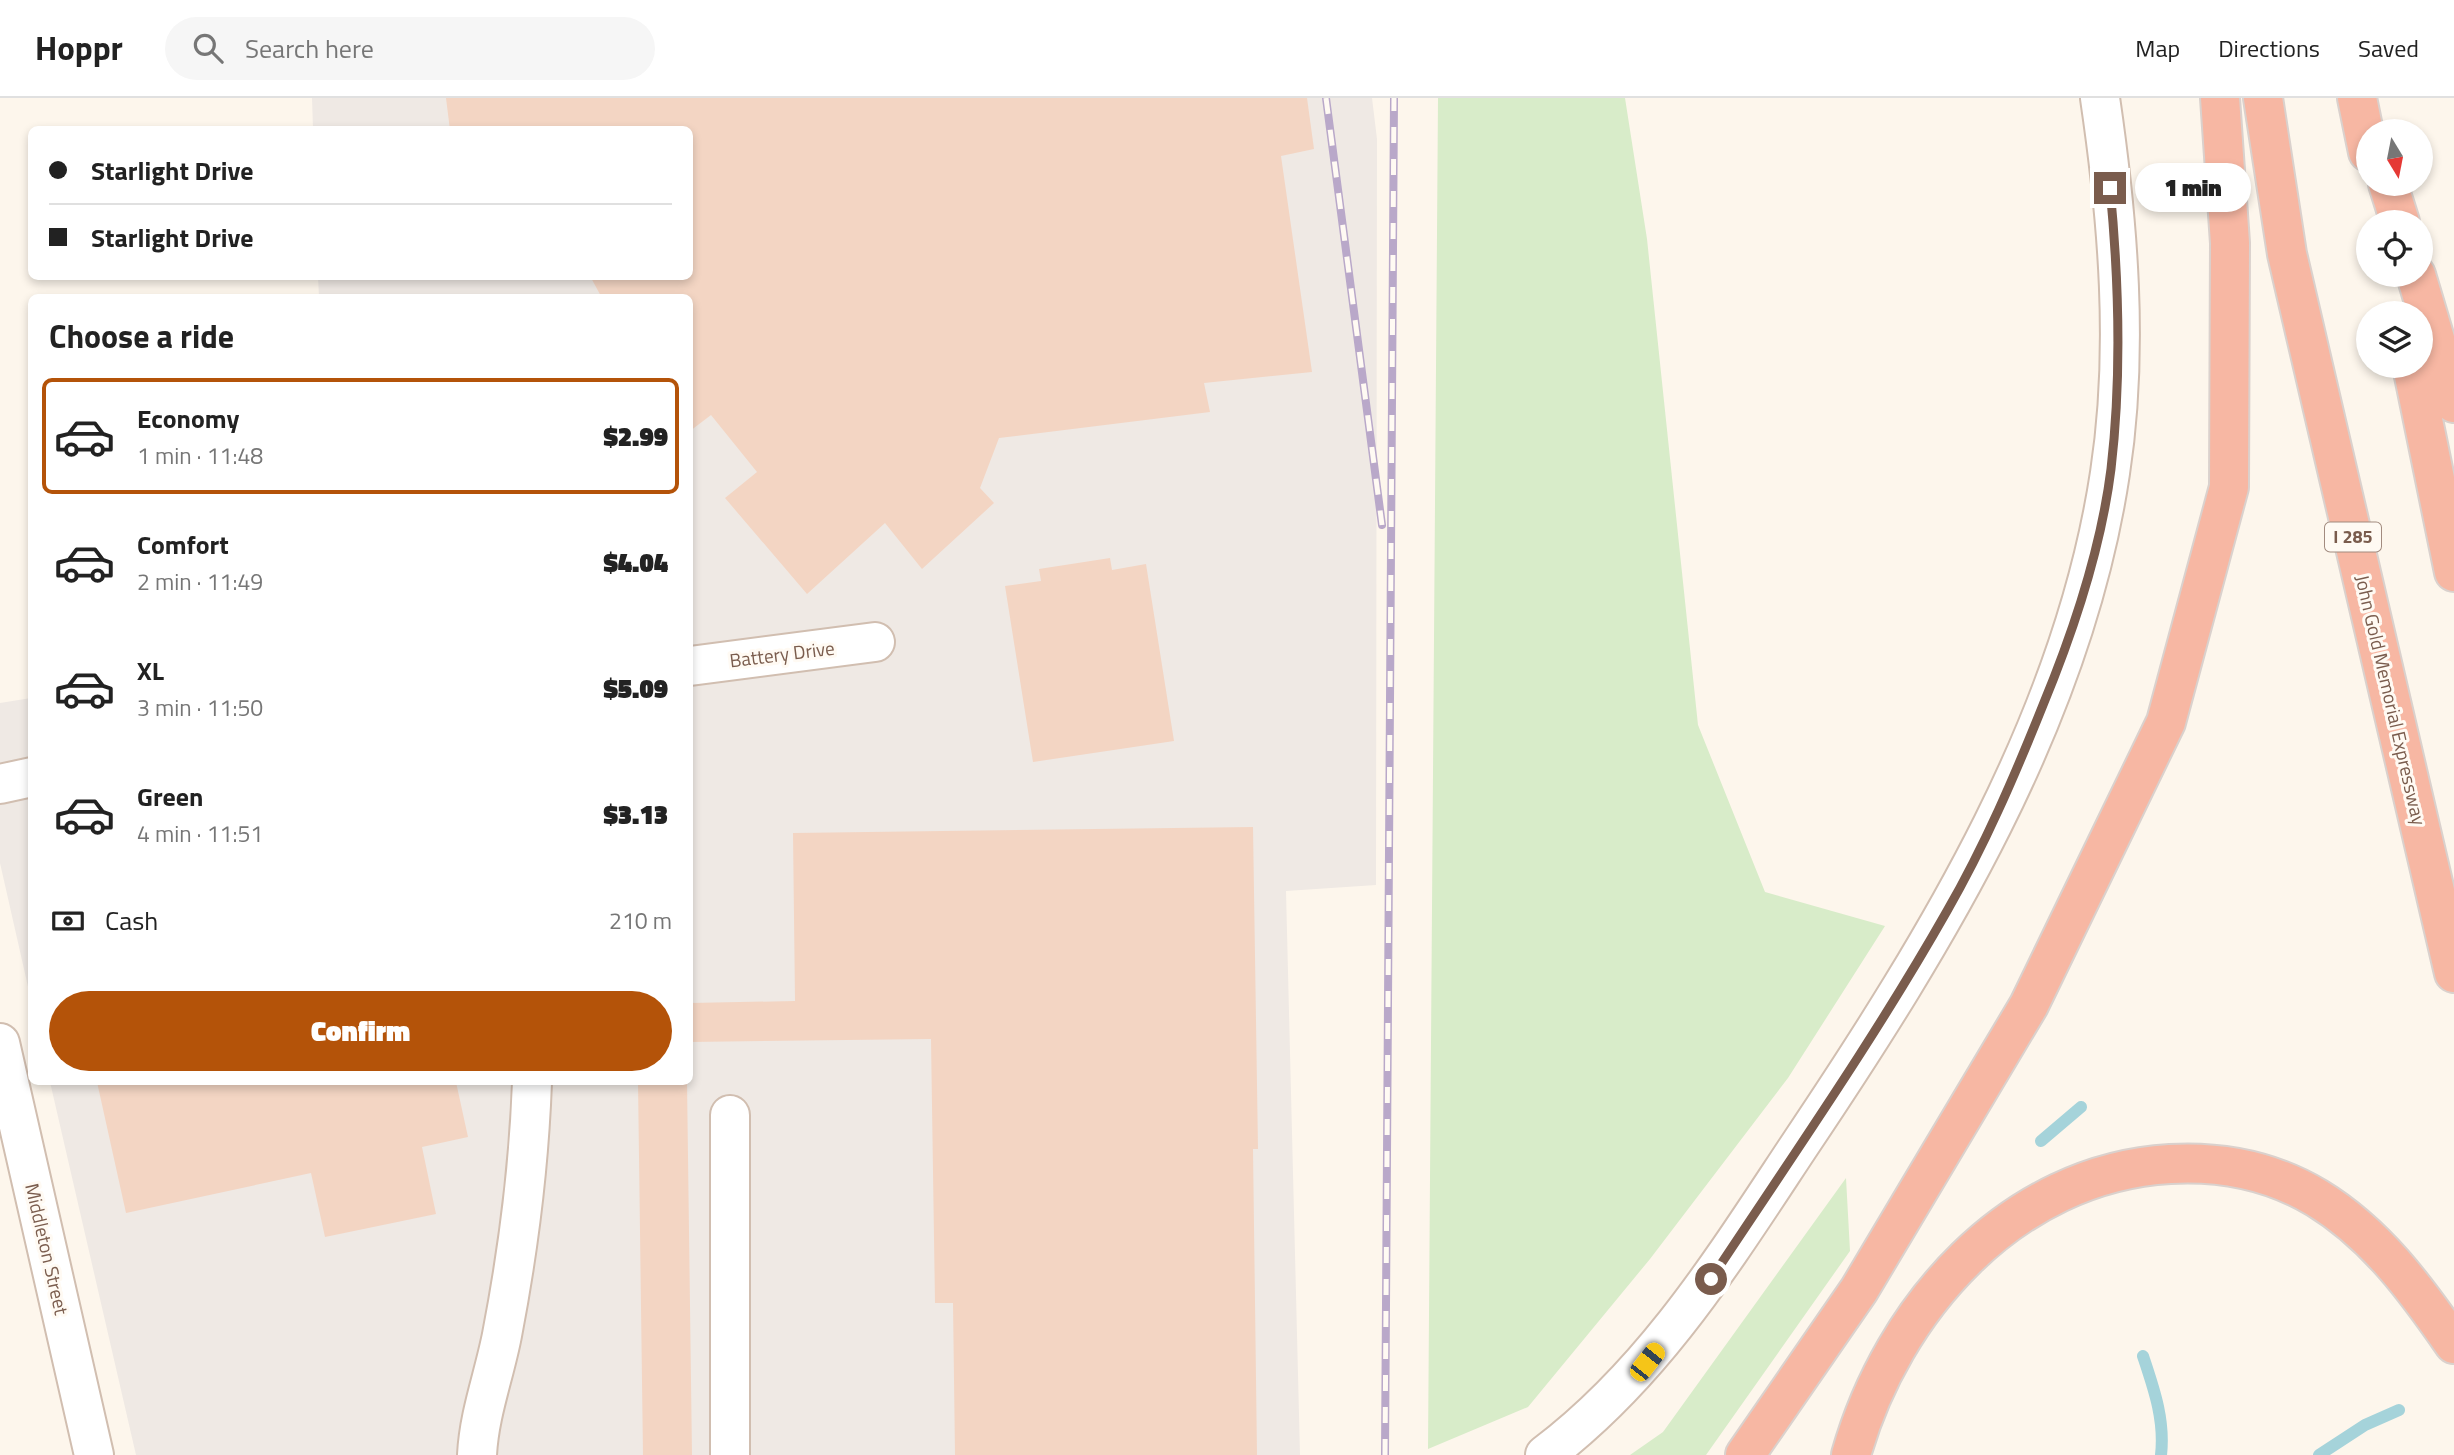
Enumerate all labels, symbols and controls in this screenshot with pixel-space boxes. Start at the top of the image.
search box [165,17,655,80]
text: Hoppr [35,23,123,73]
icon: search [189,29,227,67]
text: Search here [245,29,374,68]
text: Map [2135,30,2180,66]
text: Directions [2218,30,2320,66]
text: Saved [2358,30,2419,66]
north arrow [2356,119,2432,196]
map controls [2356,119,2433,378]
text: Starlight Drive [91,151,254,190]
callout: 1 min [2134,164,2250,212]
text: 1 min [2164,170,2222,205]
route end [2094,172,2126,204]
button: locate [2356,210,2433,287]
text: Starlight Drive [91,218,254,257]
button: layers [2356,301,2433,378]
text: Choose a ride [49,312,234,360]
text: Economy [137,399,239,438]
icon: car [53,405,116,468]
text: $2.99 [603,417,668,456]
text: 1 min · 11:48 [137,438,263,473]
road number: I 285 [2325,522,2381,552]
text: Comfort [137,525,229,564]
icon: car [53,531,116,594]
text: $4.04 [603,543,668,582]
text: 2 min · 11:49 [137,564,263,599]
street label: John Gold Memorial Expressway [2349,572,2434,828]
street label: Battery Drive [728,633,836,674]
text: XL [137,651,164,690]
icon: car [53,657,116,720]
text: $5.09 [603,669,668,708]
text: 3 min · 11:50 [137,690,263,725]
text: Green [137,777,203,816]
icon: car [53,783,116,846]
text: $3.13 [603,795,668,834]
text: 4 min · 11:51 [137,816,263,851]
text: Cash [105,901,158,940]
icon: cash [49,902,87,940]
text: 210 m [609,903,672,938]
button: Confirm [49,991,672,1071]
street label: Middleton Street [18,1180,77,1318]
route start [1695,1263,1727,1295]
car [1626,1339,1669,1385]

